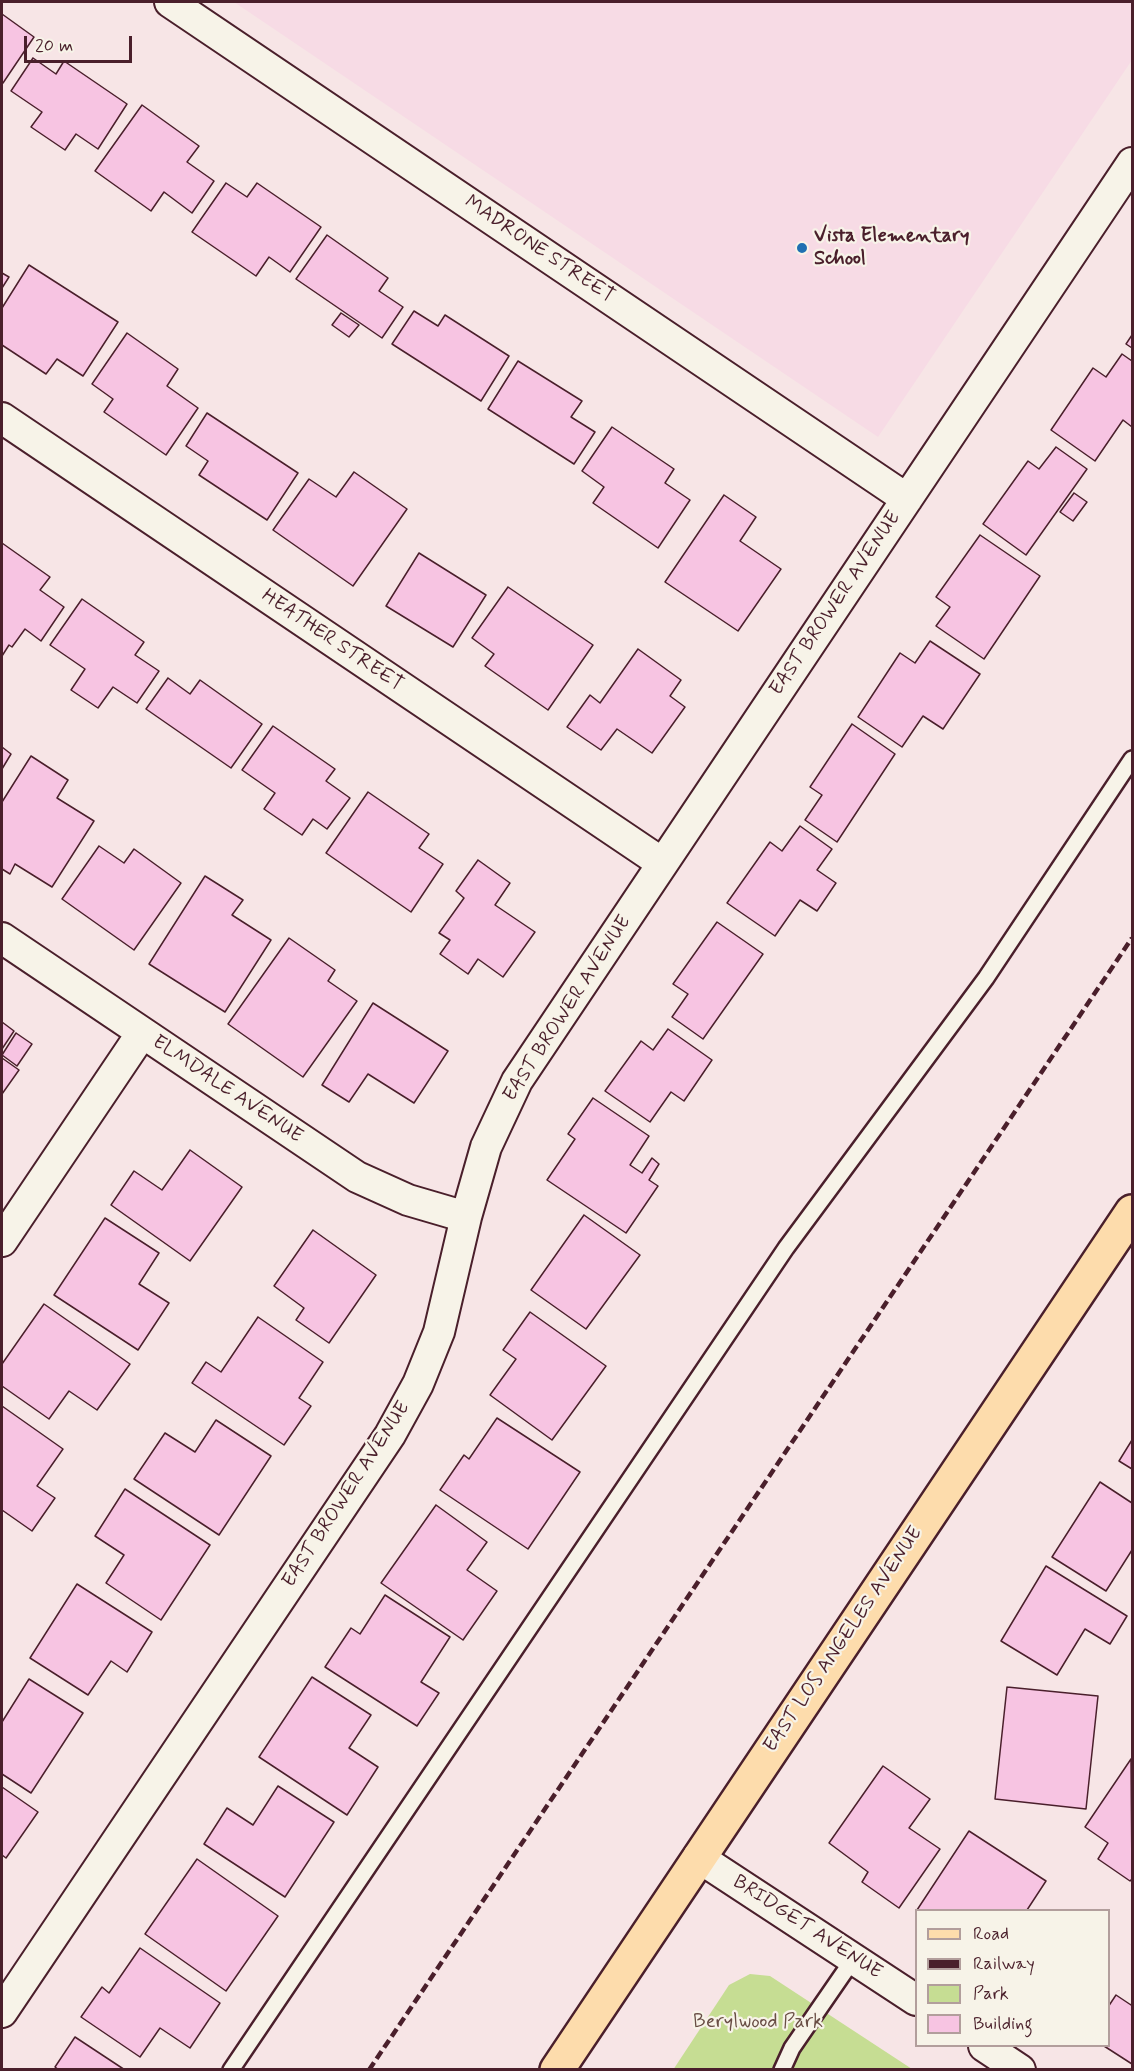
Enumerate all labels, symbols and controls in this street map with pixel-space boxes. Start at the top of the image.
scale bar [27,24,135,62]
text: 20 m [35,34,73,58]
street label: MADRONE STREET [459,191,619,309]
place label: Vista Elementary School [814,225,970,272]
marker: Vista Elementary School [795,241,809,255]
street label: EAST BROWER AVENUE [765,507,907,701]
street label: HEATHER STREET [256,585,408,697]
street label: EAST BROWER AVENUE [499,911,637,1107]
street label: ELMDALE AVENUE [147,1031,307,1149]
street label: EAST BROWER AVENUE [278,1397,416,1593]
street label: EAST LOS ANGELES AVENUE [759,1523,929,1757]
street label: BRIDGET AVENUE [728,1871,886,1985]
legend [915,1909,1110,2047]
text: Road [973,1922,1009,1946]
text: Railway [973,1952,1035,1976]
text: Park [973,1982,1009,2006]
park label: Berylwood Park [693,2011,823,2035]
text: Building [973,2012,1033,2036]

